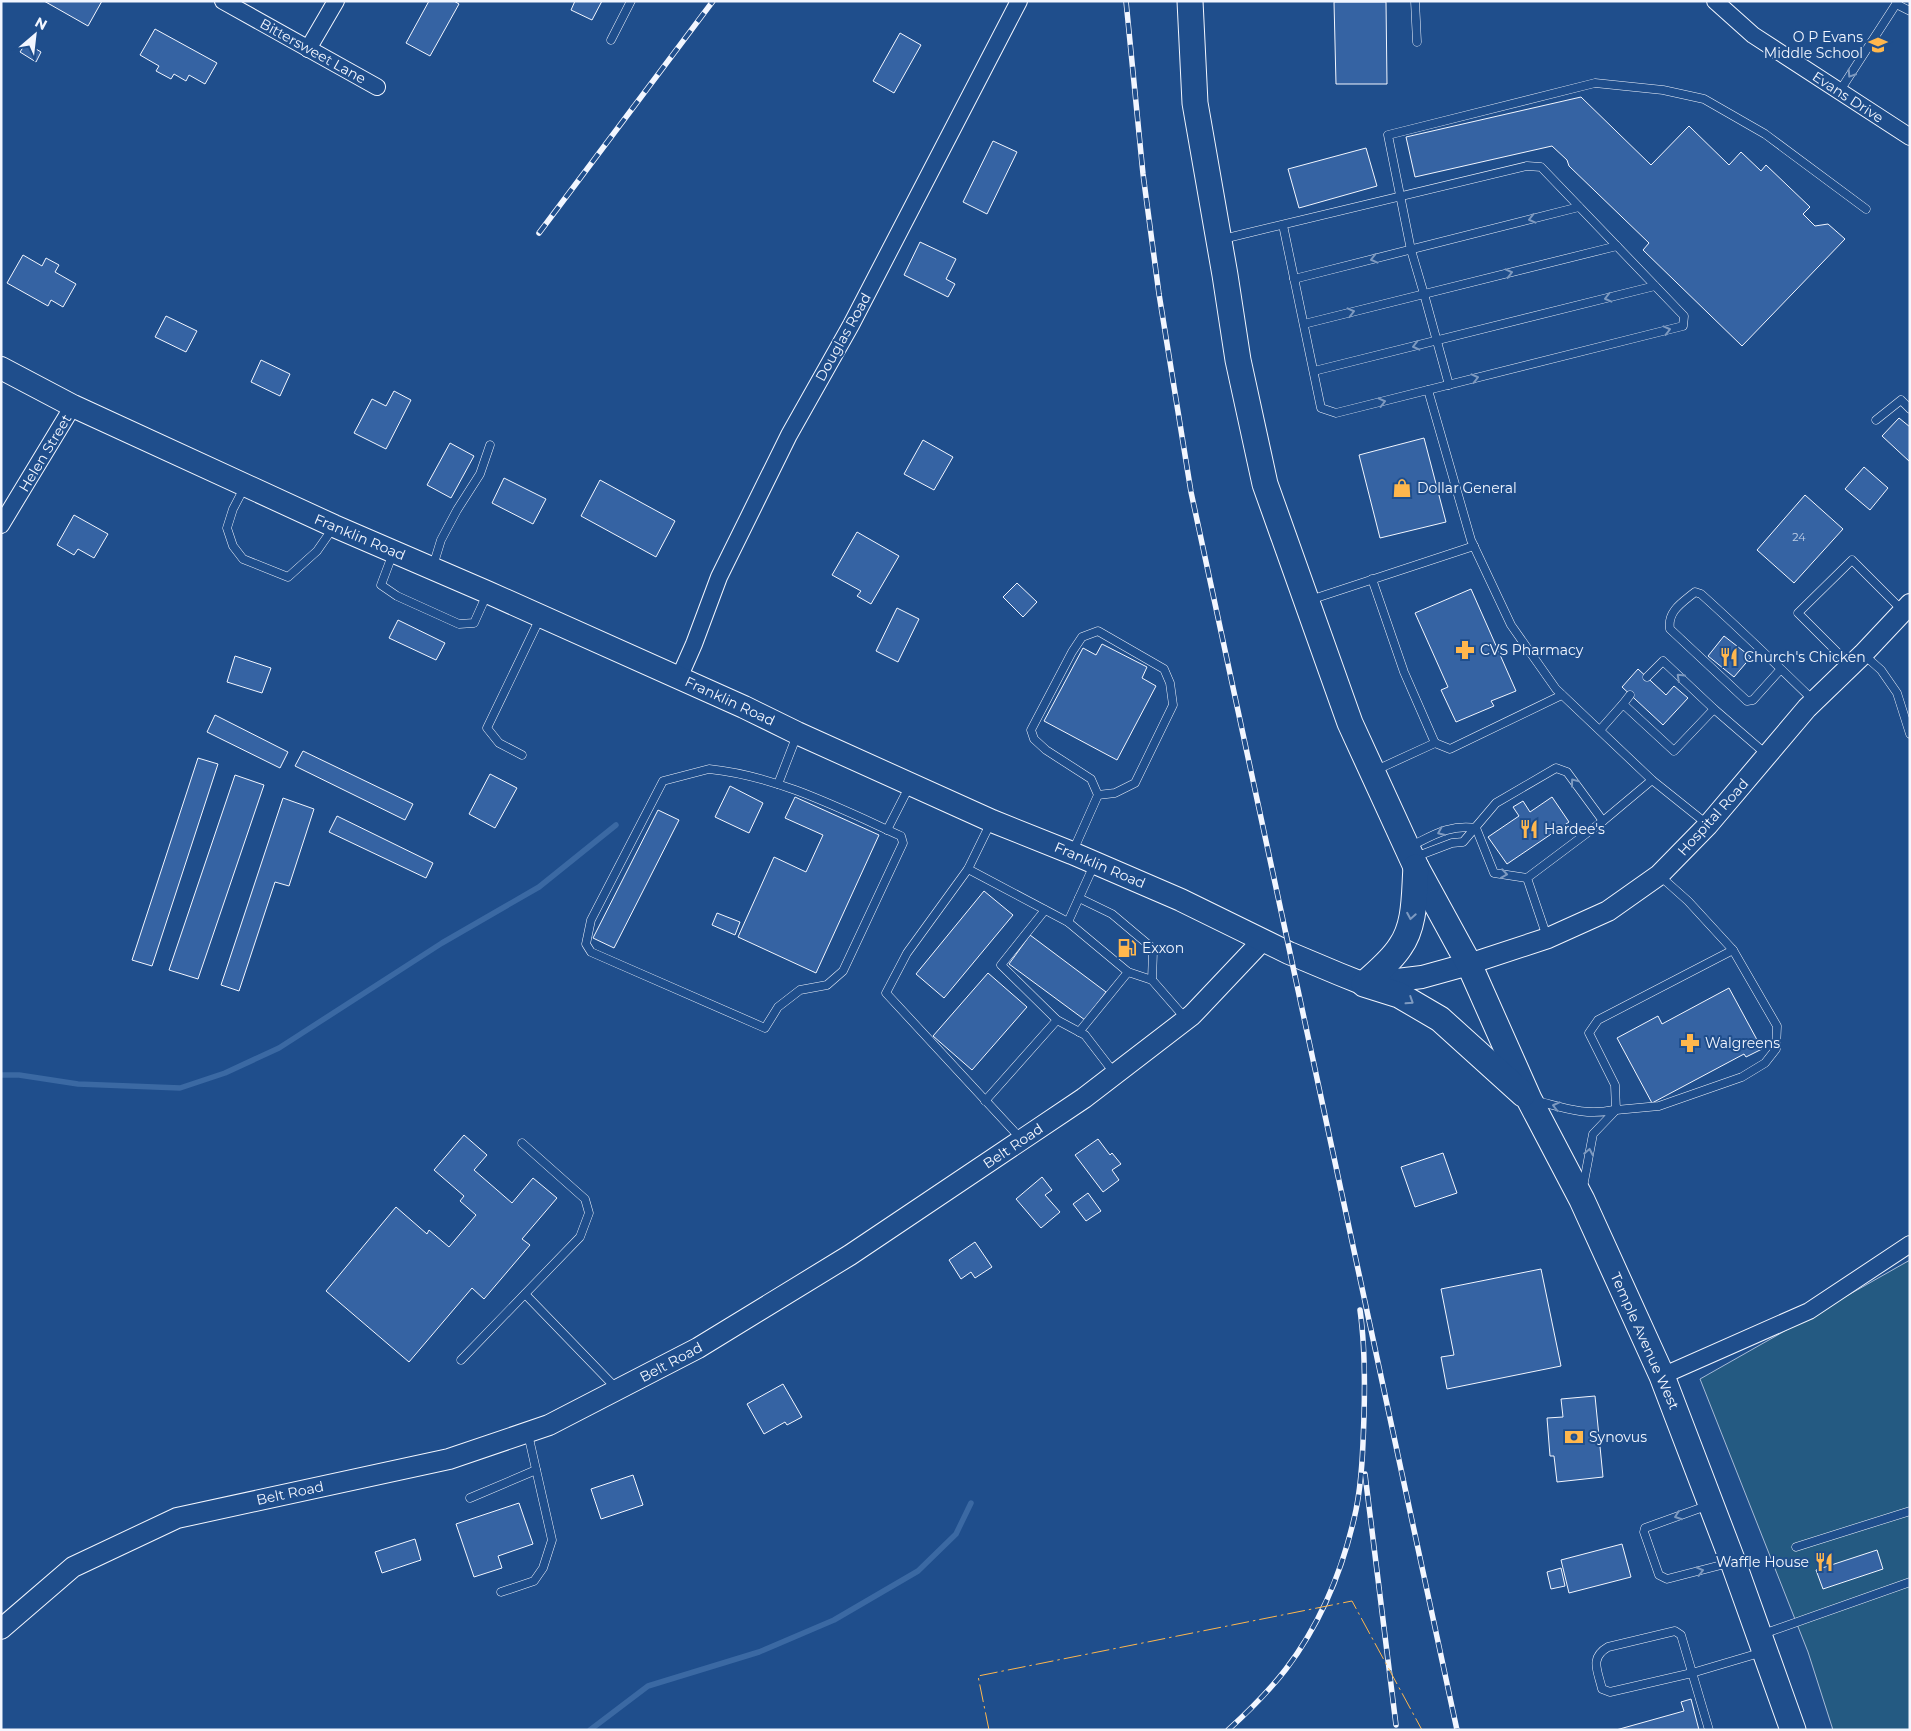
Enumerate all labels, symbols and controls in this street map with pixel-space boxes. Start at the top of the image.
north arrow [10,10,60,60]
text: N [32,13,50,34]
street label: Bittersweet Lane [257,14,369,88]
place label: O P Evans Middle School [1764,28,1863,62]
school or university icon: O P Evans Middle School [1867,34,1889,56]
street label: Evans Drive [1809,67,1887,127]
one-way arrow [1847,69,1857,78]
one-way arrow [1527,213,1536,224]
one-way arrow [1370,253,1379,264]
one-way arrow [1504,268,1513,279]
street label: Douglas Road [811,290,875,384]
one-way arrow [1604,292,1613,303]
one-way arrow [1347,307,1356,318]
one-way arrow [1662,325,1671,336]
one-way arrow [1412,340,1421,351]
one-way arrow [1471,374,1479,384]
one-way arrow [1378,397,1387,408]
street label: Helen Street [15,411,75,495]
shop icon: Dollar General [1391,477,1413,499]
place label: Dollar General [1417,479,1517,497]
street label: Franklin Road [312,510,408,564]
house number: 24 [1792,530,1806,544]
pharmacy icon: CVS Pharmacy [1454,639,1476,661]
place label: CVS Pharmacy [1480,641,1584,659]
restaurant icon: Church's Chicken [1718,646,1740,668]
place label: Church's Chicken [1744,648,1866,666]
street label: Franklin Road [682,672,778,730]
one-way arrow [1677,674,1686,683]
street label: Hospital Road [1674,775,1752,859]
one-way arrow [1571,778,1580,788]
restaurant icon: Hardee's [1518,818,1540,840]
place label: Hardee's [1544,820,1605,838]
one-way arrow [1437,826,1446,837]
street label: Franklin Road [1052,838,1148,892]
one-way arrow [1499,869,1508,879]
one-way arrow [1407,911,1417,920]
fuel station icon: Exxon [1116,937,1138,959]
place label: Exxon [1142,939,1184,957]
one-way arrow [1404,995,1413,1005]
pharmacy icon: Walgreens [1679,1032,1701,1054]
place label: Walgreens [1705,1034,1780,1052]
one-way arrow [1551,1101,1560,1112]
street label: Belt Road [980,1119,1046,1173]
one-way arrow [1584,1148,1594,1157]
street label: Temple Avenue West [1607,1270,1683,1413]
street label: Belt Road [636,1338,706,1386]
bank icon: Synovus [1563,1426,1585,1448]
place label: Synovus [1589,1428,1647,1446]
street label: Belt Road [255,1477,325,1509]
one-way arrow [1674,1510,1683,1520]
restaurant icon: Waffle House [1813,1551,1835,1573]
place label: Waffle House [1716,1553,1809,1571]
one-way arrow [1695,1566,1704,1577]

